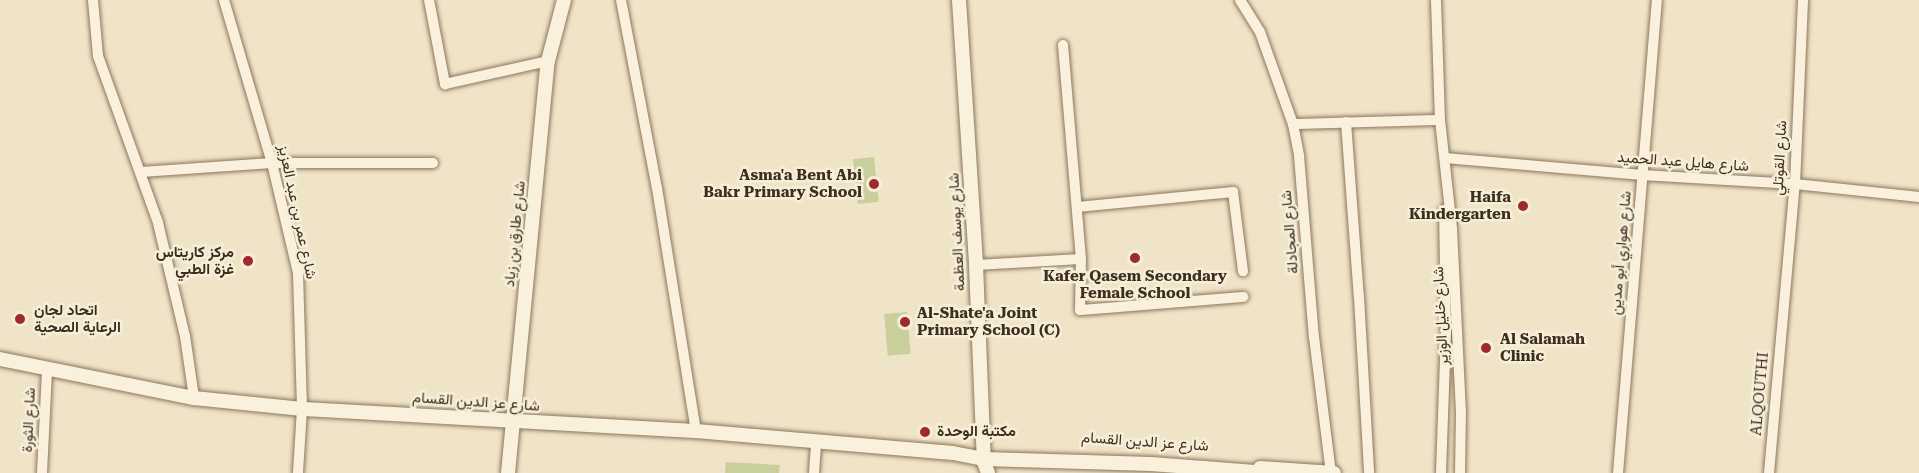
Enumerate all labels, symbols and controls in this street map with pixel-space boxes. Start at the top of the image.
street label: شارع القوتلي [1769,120,1791,196]
street label: شارع عمر بن عبد العزيز [274,143,320,281]
street label: شارع هايل عبد الحميد [1616,148,1750,176]
place label: Asma'a Bent Abi Bakr Primary School [703,166,862,201]
street label: شارع يوسف العظمة [945,172,969,292]
marker: Asma'a Bent Abi Bakr Primary School [867,177,881,191]
street label: شارع طارق بن زياد [500,180,530,288]
place label: Haifa Kindergarten [1409,188,1511,223]
street label: شارع المجادلة [1277,189,1303,275]
street label: شارع هواري أبو مدين [1607,190,1635,316]
marker: Haifa Kindergarten [1516,199,1530,213]
place label: مركز كاريتاس غزة الطبي [156,243,234,278]
marker: Kafer Qasem Secondary Female School [1128,251,1142,265]
marker: مركز كاريتاس غزة الطبي [239,252,257,270]
street label: شارع خليل الوزير [1429,266,1453,366]
place label: Kafer Qasem Secondary Female School [1043,267,1227,302]
place label: اتحاد لجان الرعاية الصحية [34,301,121,336]
place label: Al-Shate'a Joint Primary School (C) [917,304,1060,339]
marker: اتحاد لجان الرعاية الصحية [11,310,29,328]
marker: Al-Shate'a Joint Primary School (C) [898,315,912,329]
place label: Al Salamah Clinic [1500,330,1585,365]
marker: Al Salamah Clinic [1477,339,1495,357]
street label: ALQOUTHI [1747,351,1773,437]
street label: شارع الثورة [18,387,40,453]
street label: شارع عز الدين القسام [412,389,540,415]
place label: مكتبة الوحدة [937,423,1016,441]
marker: مكتبة الوحدة [918,425,932,439]
street label: شارع عز الدين القسام [1081,429,1209,455]

